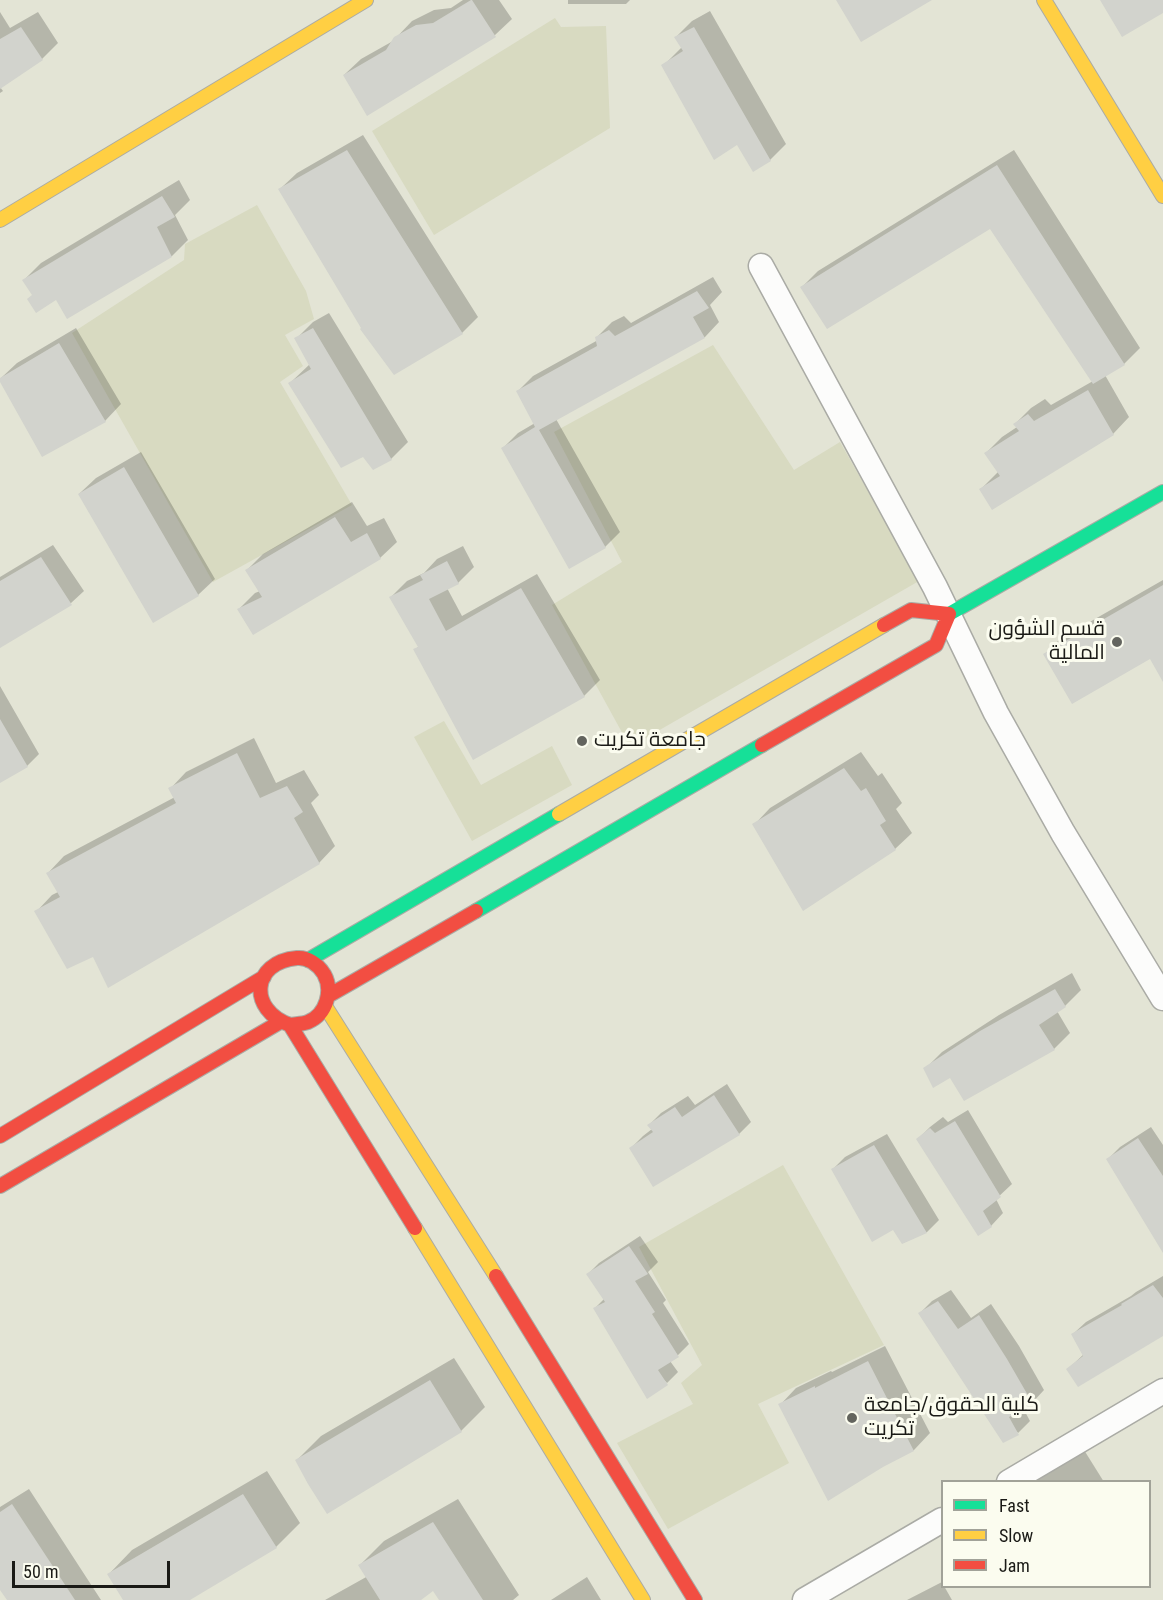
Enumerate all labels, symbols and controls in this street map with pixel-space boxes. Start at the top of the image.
place label: قسم الشؤون المالية [988,617,1105,667]
marker: قسم الشؤون المالية [1110,635,1124,649]
place label: جامعة تكريت [594,728,706,754]
marker: جامعة تكريت [575,734,589,748]
place label: كلية الحقوق/جامعة تكريت [864,1393,1039,1443]
marker: كلية الحقوق/جامعة تكريت [845,1411,859,1425]
legend [941,1480,1151,1588]
text: Fast [999,1495,1030,1516]
text: Slow [999,1525,1033,1546]
scale bar [15,1549,172,1587]
text: Jam [999,1555,1030,1576]
text: 50 m [23,1561,58,1582]

